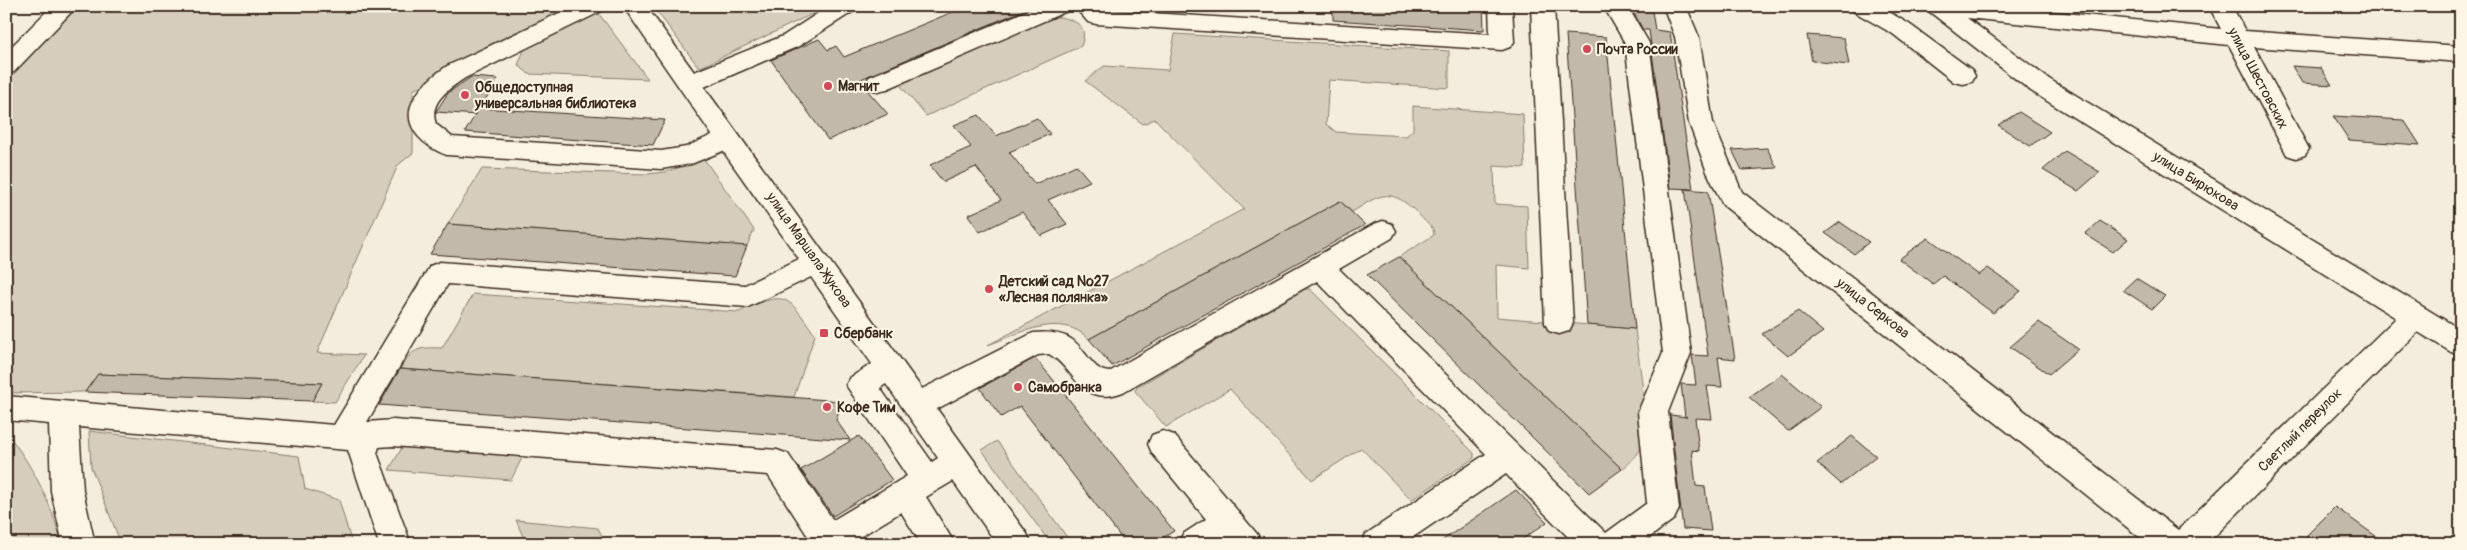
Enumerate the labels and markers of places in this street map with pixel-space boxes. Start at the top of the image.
place label: Почта России [1597,41,1678,58]
marker: Почта России [1581,43,1593,55]
place label: Магнит [838,78,881,95]
place label: Общедоступная универсальная библиотека [474,79,637,112]
marker: Магнит [822,80,834,92]
marker: Общедоступная универсальная библиотека [459,89,471,101]
place label: Детский сад №27 «Лесная полянка» [998,273,1110,306]
marker: Детский сад №27 «Лесная полянка» [983,283,995,295]
place label: Сбербанк [834,325,893,342]
marker: Сбербанк [818,327,830,339]
place label: Самобранка [1028,379,1102,396]
marker: Самобранка [1012,381,1024,393]
place label: Кофе Тим [837,399,896,416]
marker: Кофе Тим [821,401,833,413]

